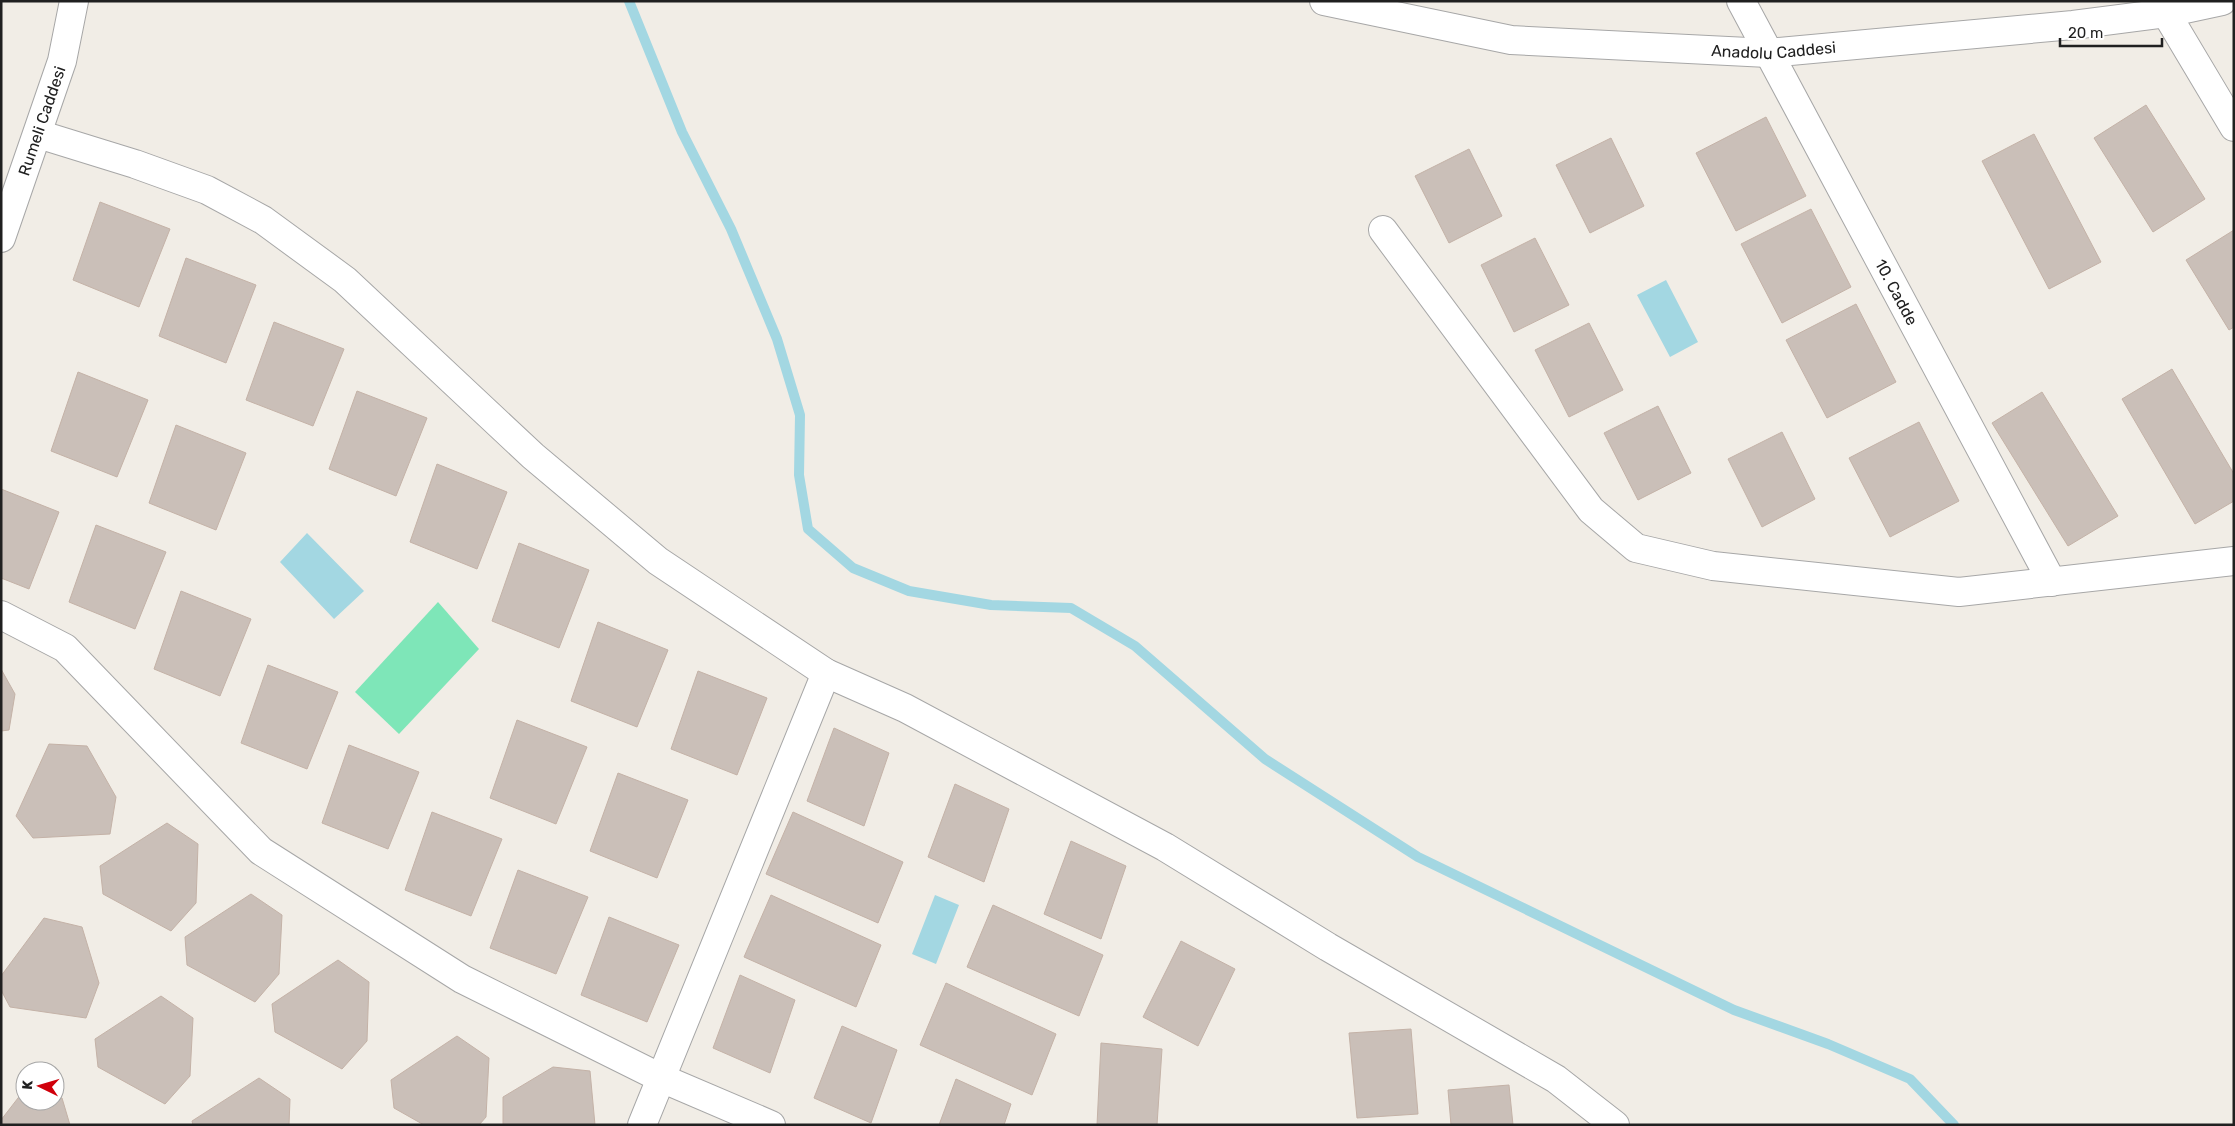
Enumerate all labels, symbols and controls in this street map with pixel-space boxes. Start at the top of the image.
scale bar [2060,15,2162,47]
text: 20 m [2068,24,2103,42]
street label: Anadolu Caddesi [1711,38,1837,63]
street label: Rumeli Caddesi [14,64,70,178]
street label: 10. Cadde [1871,256,1922,329]
north arrow [15,1061,65,1111]
text: K [19,1079,36,1090]

